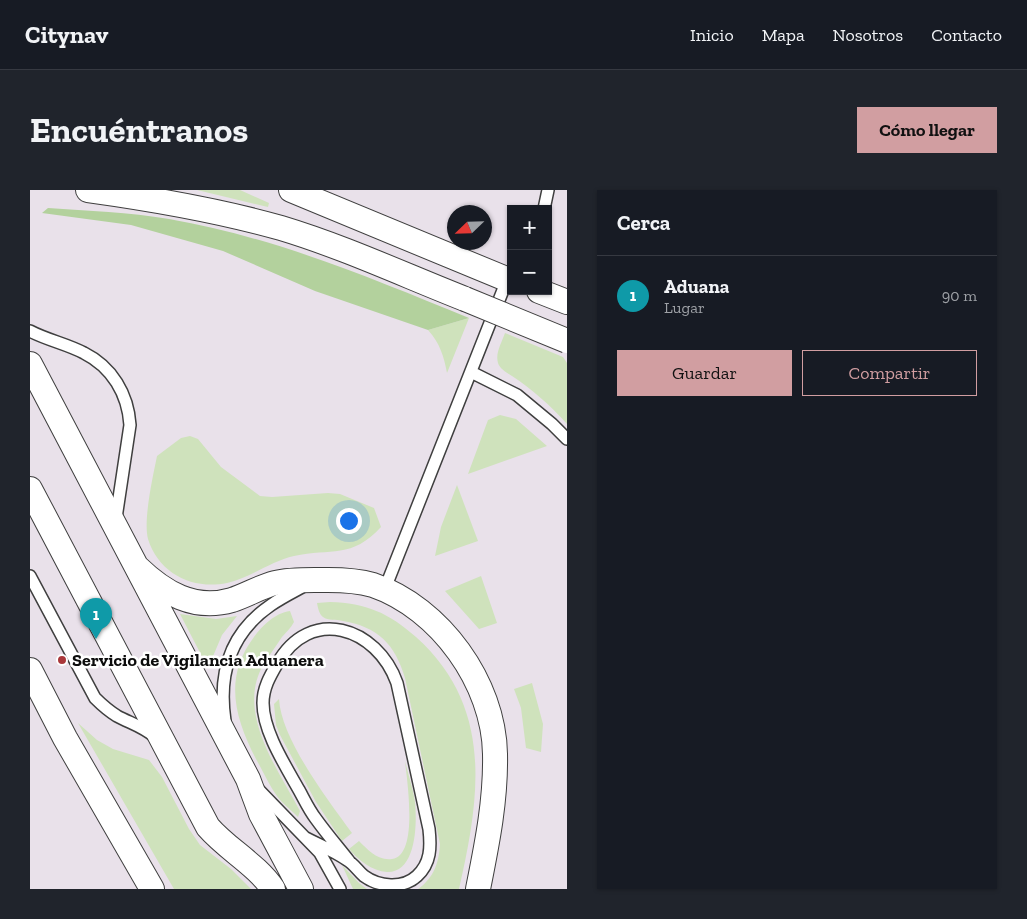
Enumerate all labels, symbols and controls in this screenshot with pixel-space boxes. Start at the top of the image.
text: Citynav [25,20,108,49]
text: Inicio [690,24,734,46]
text: Mapa [762,24,805,46]
text: Nosotros [833,24,903,46]
text: Contacto [931,24,1002,46]
button: Cómo llegar [857,107,997,153]
text: Encuéntranos [30,109,248,151]
north arrow [447,205,492,250]
map controls [507,205,552,295]
button: + [507,205,552,250]
text: Cerca [617,210,670,235]
button: − [507,250,552,295]
text: Aduana [664,275,729,298]
text: 1 [630,286,636,305]
text: 90 m [942,286,977,305]
text: Lugar [664,298,705,317]
button: Guardar [617,350,792,396]
button: Compartir [802,350,977,396]
your location [336,508,362,534]
pin: 1 [80,598,112,639]
place label: Servicio de Vigilancia Aduanera [72,649,324,671]
marker: Servicio de Vigilancia Aduanera [56,654,68,666]

